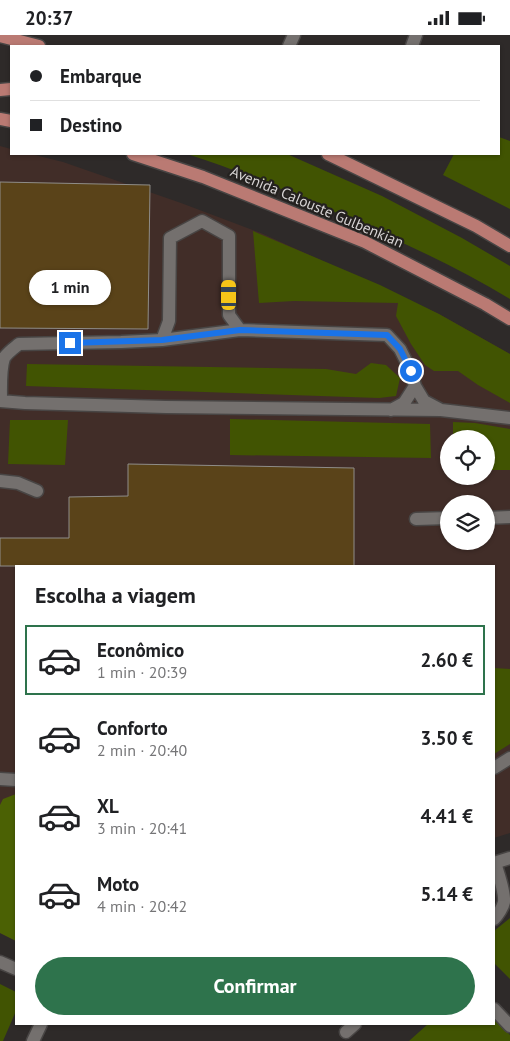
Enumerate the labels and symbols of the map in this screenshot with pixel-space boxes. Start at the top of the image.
street label: Avenida Calouste Gulbenkian [228,161,407,252]
callout: 1 min [29,271,111,305]
car [221,280,236,310]
route end [59,332,81,354]
route start [400,360,422,382]

